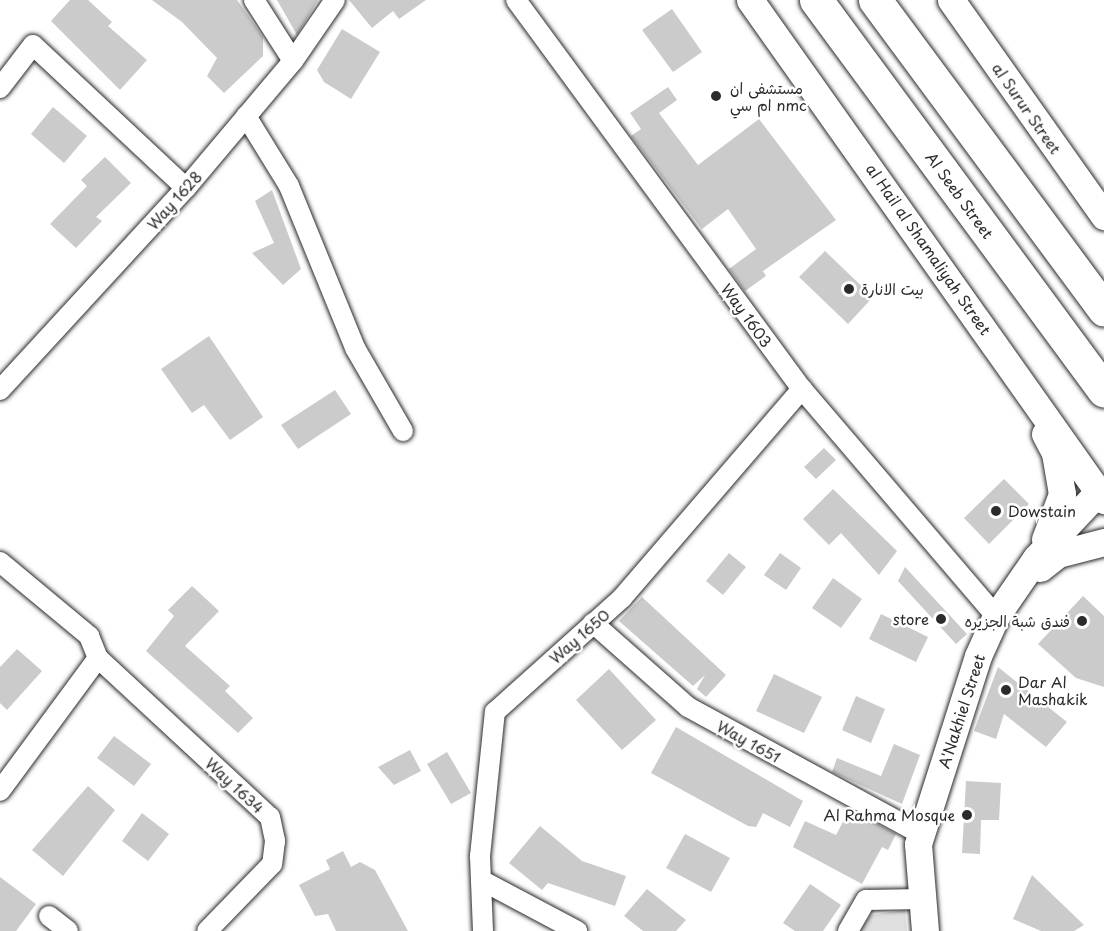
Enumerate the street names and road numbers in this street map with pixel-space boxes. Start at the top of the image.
street label: al Surur Street [988,58,1066,158]
street label: Al Seeb Street [922,147,998,243]
street label: al Hail al Shamaliyah Street [862,159,996,339]
street label: Way 1628 [143,167,205,233]
street label: Way 1603 [718,280,776,350]
street label: Way 1650 [545,605,613,667]
street label: A'Nakhiel Street [934,652,988,770]
street label: Way 1651 [714,716,784,766]
street label: Way 1634 [202,754,268,816]

